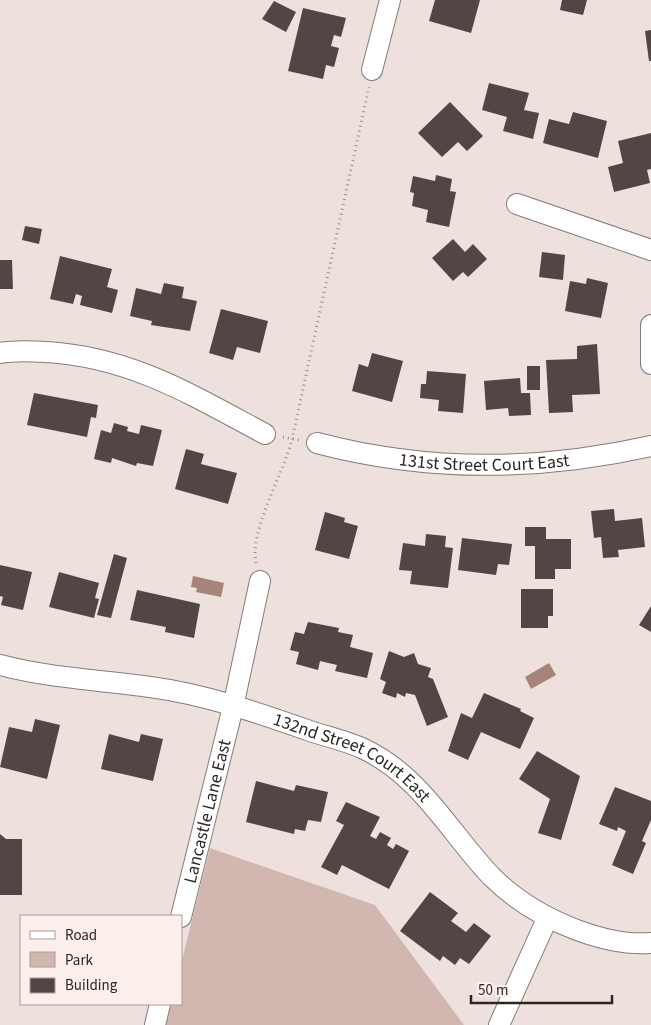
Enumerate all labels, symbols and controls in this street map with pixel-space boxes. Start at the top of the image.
street label: 131st Street Court East [398,447,571,478]
street label: 132nd Street Court East [270,707,436,808]
street label: Lancastle Lane East [178,737,238,886]
legend [20,915,182,1005]
text: Road [65,925,97,946]
text: Park [65,950,94,971]
scale bar [471,972,612,1004]
text: Building [65,975,118,996]
text: 50 m [478,980,508,1001]

